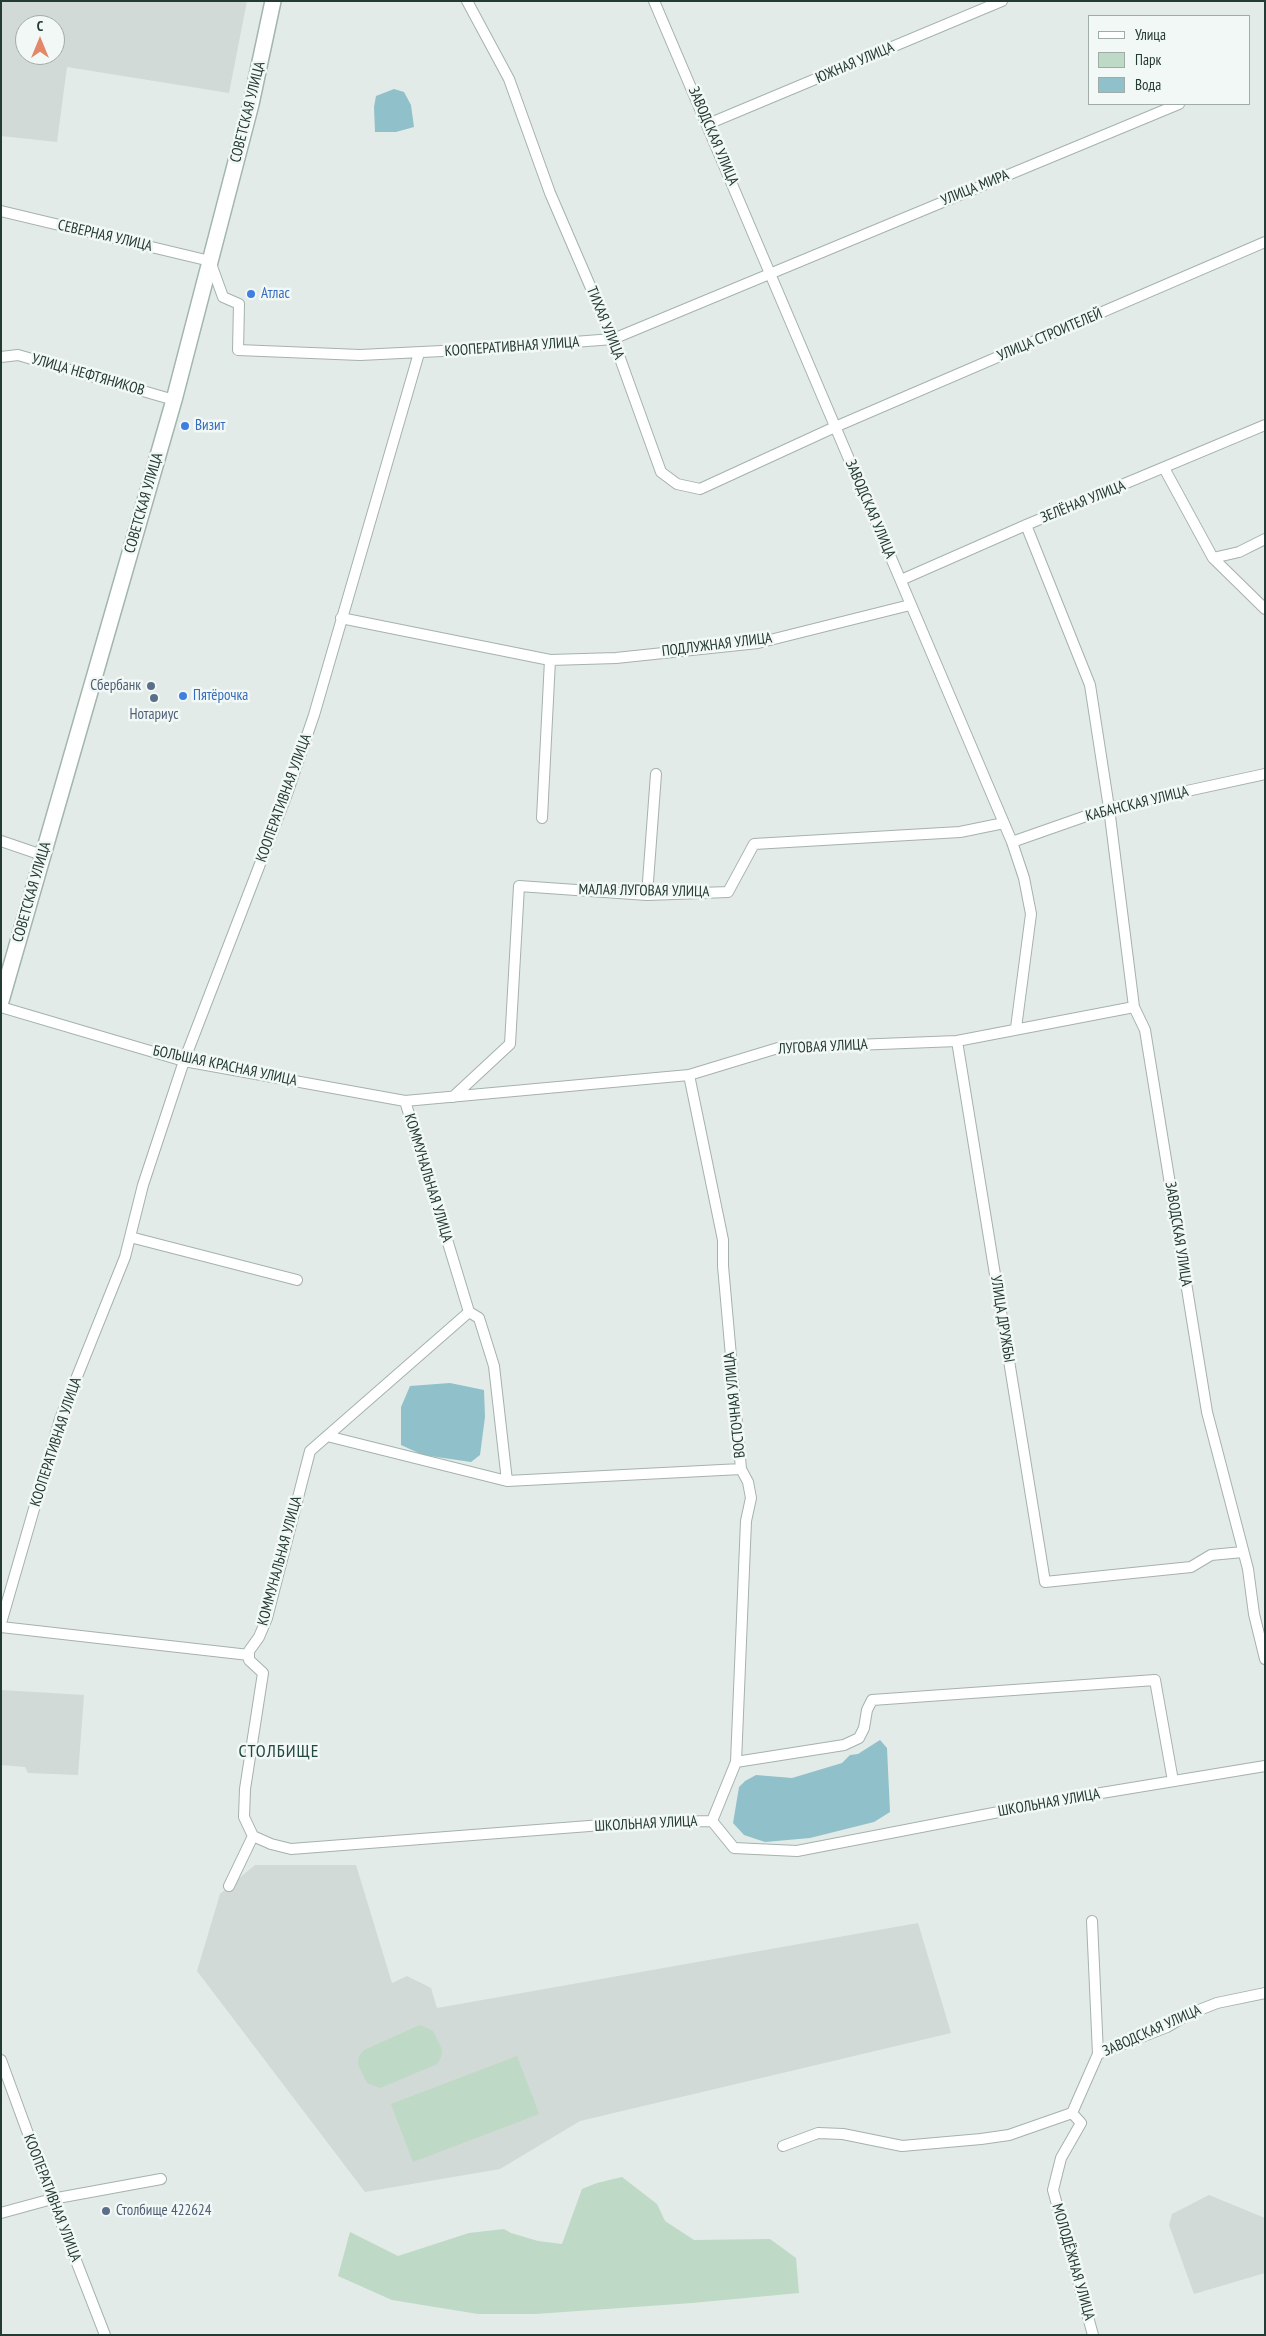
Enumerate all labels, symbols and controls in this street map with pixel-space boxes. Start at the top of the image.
north arrow [15,15,65,65]
legend [1088,15,1251,105]
text: С [37,17,43,35]
text: Улица [1135,25,1166,44]
street label: ЮЖНАЯ УЛИЦА [813,38,897,88]
text: Парк [1135,50,1161,69]
street label: СОВЕТСКАЯ УЛИЦА [227,60,269,164]
text: Вода [1135,75,1161,94]
street label: ЗАВОДСКАЯ УЛИЦА [684,84,742,188]
street label: УЛИЦА МИРА [938,166,1012,210]
street label: СЕВЕРНАЯ УЛИЦА [56,216,154,256]
street label: ТИХАЯ УЛИЦА [582,284,628,362]
place label: Атлас [261,285,290,303]
marker: Атлас [245,288,257,300]
street label: УЛИЦА СТРОИТЕЛЕЙ [995,305,1105,365]
street label: КООПЕРАТИВНАЯ УЛИЦА [444,333,580,361]
street label: УЛИЦА НЕФТЯНИКОВ [30,350,146,400]
place label: Визит [195,417,225,435]
marker: Визит [179,420,191,432]
street label: СОВЕТСКАЯ УЛИЦА [121,451,167,555]
street label: ЗАВОДСКАЯ УЛИЦА [841,457,899,561]
street label: ЗЕЛЁНАЯ УЛИЦА [1038,477,1128,527]
street label: ПОДЛУЖНАЯ УЛИЦА [661,629,773,661]
place label: Сбербанк [90,677,141,695]
marker: Сбербанк [145,680,157,692]
place label: Пятёрочка [193,687,248,705]
marker: Пятёрочка [177,690,189,702]
marker: Нотариус [148,692,160,704]
place label: Нотариус [129,706,179,724]
street label: КООПЕРАТИВНАЯ УЛИЦА [252,731,316,865]
street label: КАБАНСКАЯ УЛИЦА [1084,783,1190,825]
street label: СОВЕТСКАЯ УЛИЦА [9,840,55,944]
street label: МАЛАЯ ЛУГОВАЯ УЛИЦА [578,881,710,901]
street label: ЛУГОВАЯ УЛИЦА [778,1036,868,1058]
street label: БОЛЬШАЯ КРАСНАЯ УЛИЦА [151,1042,299,1090]
street label: КОММУНАЛЬНАЯ УЛИЦА [400,1112,456,1244]
street label: ЗАВОДСКАЯ УЛИЦА [1161,1181,1195,1287]
street label: УЛИЦА ДРУЖБЫ [986,1274,1018,1364]
street label: ВОСТОЧНАЯ УЛИЦА [720,1351,750,1459]
street label: КООПЕРАТИВНАЯ УЛИЦА [27,1375,85,1509]
street label: КОММУНАЛЬНАЯ УЛИЦА [254,1494,306,1628]
district label: СТОЛБИЩЕ [238,1741,320,1763]
street label: ШКОЛЬНАЯ УЛИЦА [997,1785,1101,1821]
street label: ШКОЛЬНАЯ УЛИЦА [594,1812,698,1836]
street label: ЗАВОДСКАЯ УЛИЦА [1100,2001,1204,2061]
street label: КООПЕРАТИВНАЯ УЛИЦА [19,2132,85,2264]
place label: Столбище 422624 [116,2202,211,2220]
street label: МОЛОДЁЖНАЯ УЛИЦА [1048,2202,1098,2322]
marker: Столбище 422624 [100,2205,112,2217]

